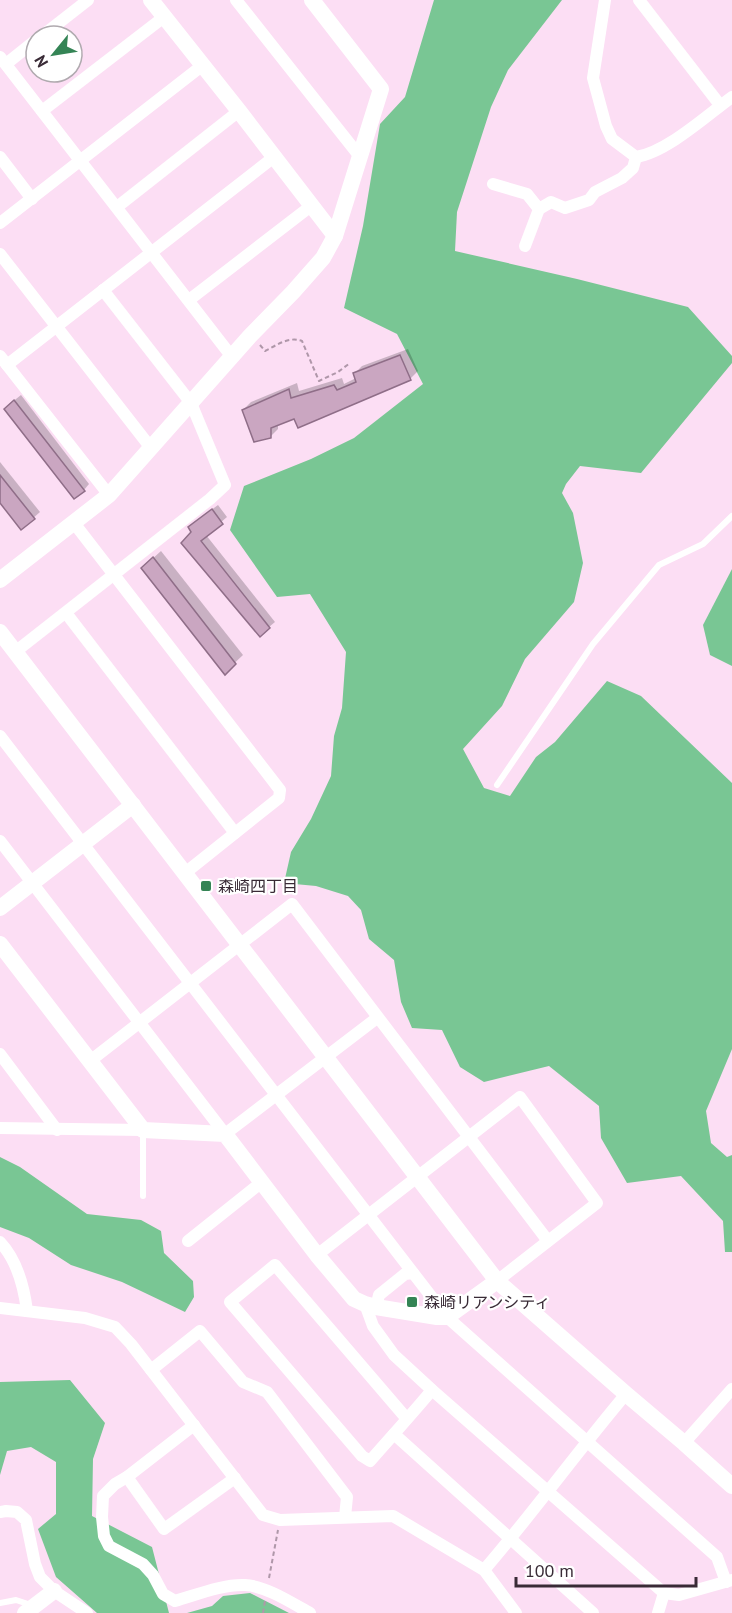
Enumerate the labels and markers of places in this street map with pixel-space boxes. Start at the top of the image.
place label: 森崎四丁目 [218,876,298,896]
marker: 森崎四丁目 [199,879,213,893]
place label: 森崎リアンシティ [424,1292,550,1312]
marker: 森崎リアンシティ [405,1295,419,1309]

